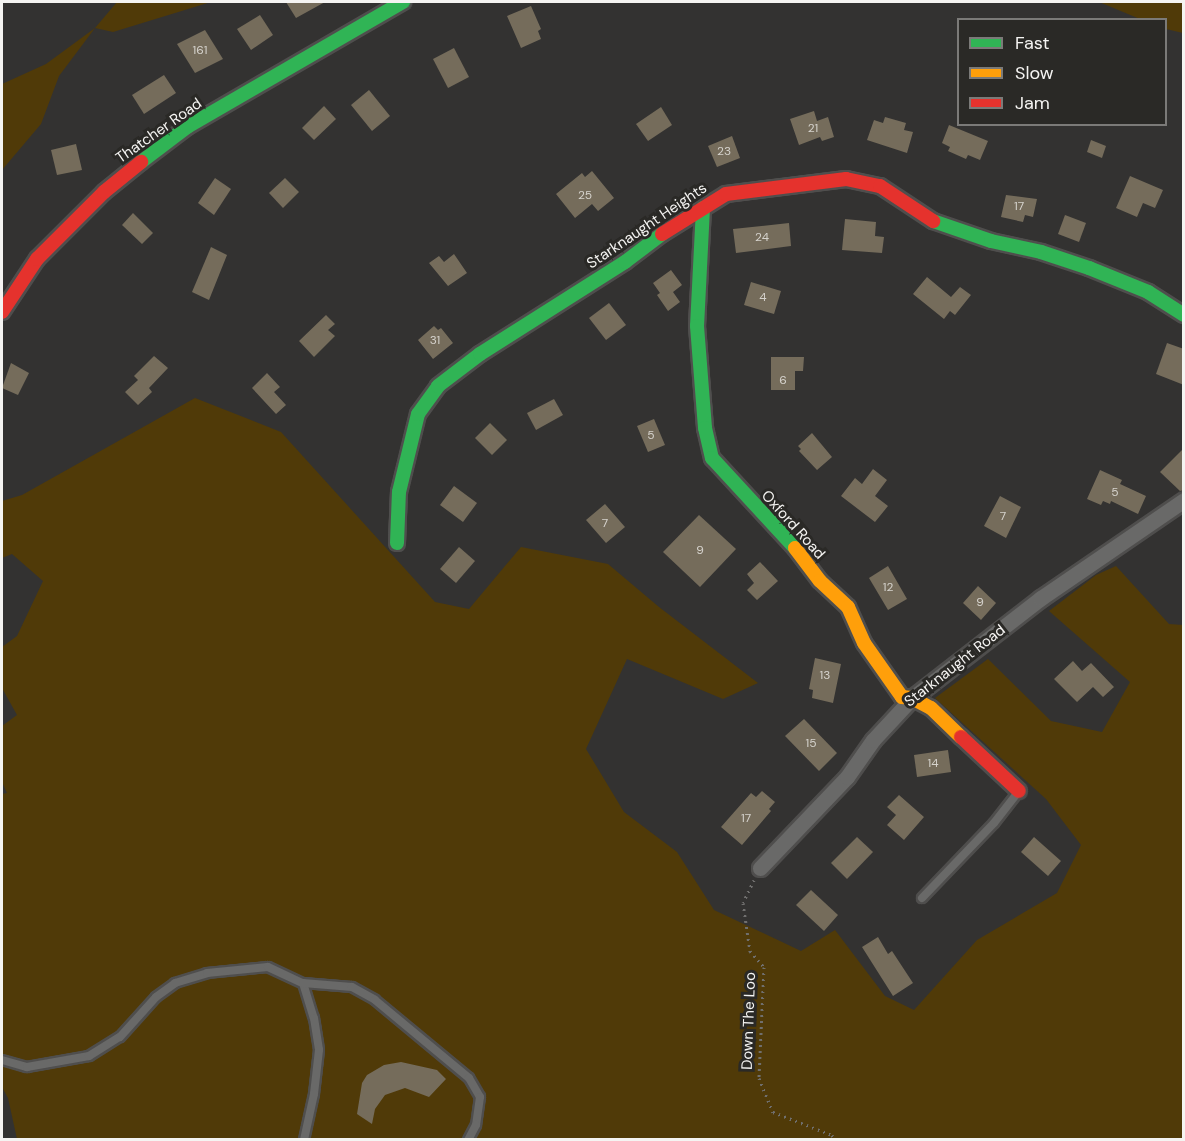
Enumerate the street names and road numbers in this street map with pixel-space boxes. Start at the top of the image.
street label: Thatcher Road [113,95,205,167]
street label: Starknaught Heights [584,179,710,273]
street label: Oxford Road [757,487,829,563]
street label: Starknaught Road [901,621,1009,711]
street label: Down The Loo [738,972,760,1070]

